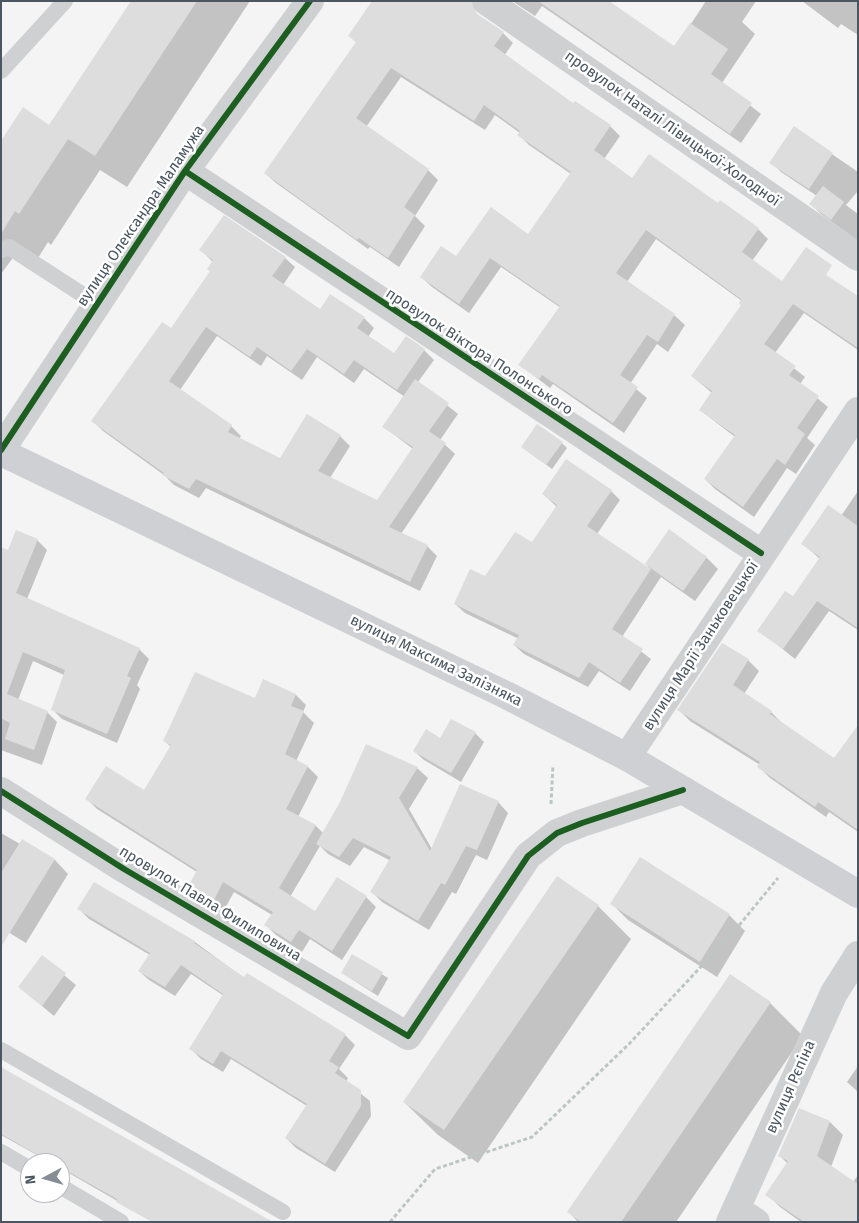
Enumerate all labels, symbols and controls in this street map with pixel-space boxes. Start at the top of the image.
street label: провулок Наталі Лівицької-Холодної [561,47,783,211]
street label: вулиця Олександра Маламужа [73,122,209,310]
street label: провулок Віктора Полонського [382,285,576,419]
street label: вулиця Марії Заньковецької [639,558,763,734]
street label: вулиця Максима Залізняка [347,611,525,711]
street label: провулок Павла Филиповича [116,842,304,966]
street label: вулиця Рєпіна [762,1038,820,1136]
north arrow [20,1153,70,1203]
text: N [22,1174,40,1185]

